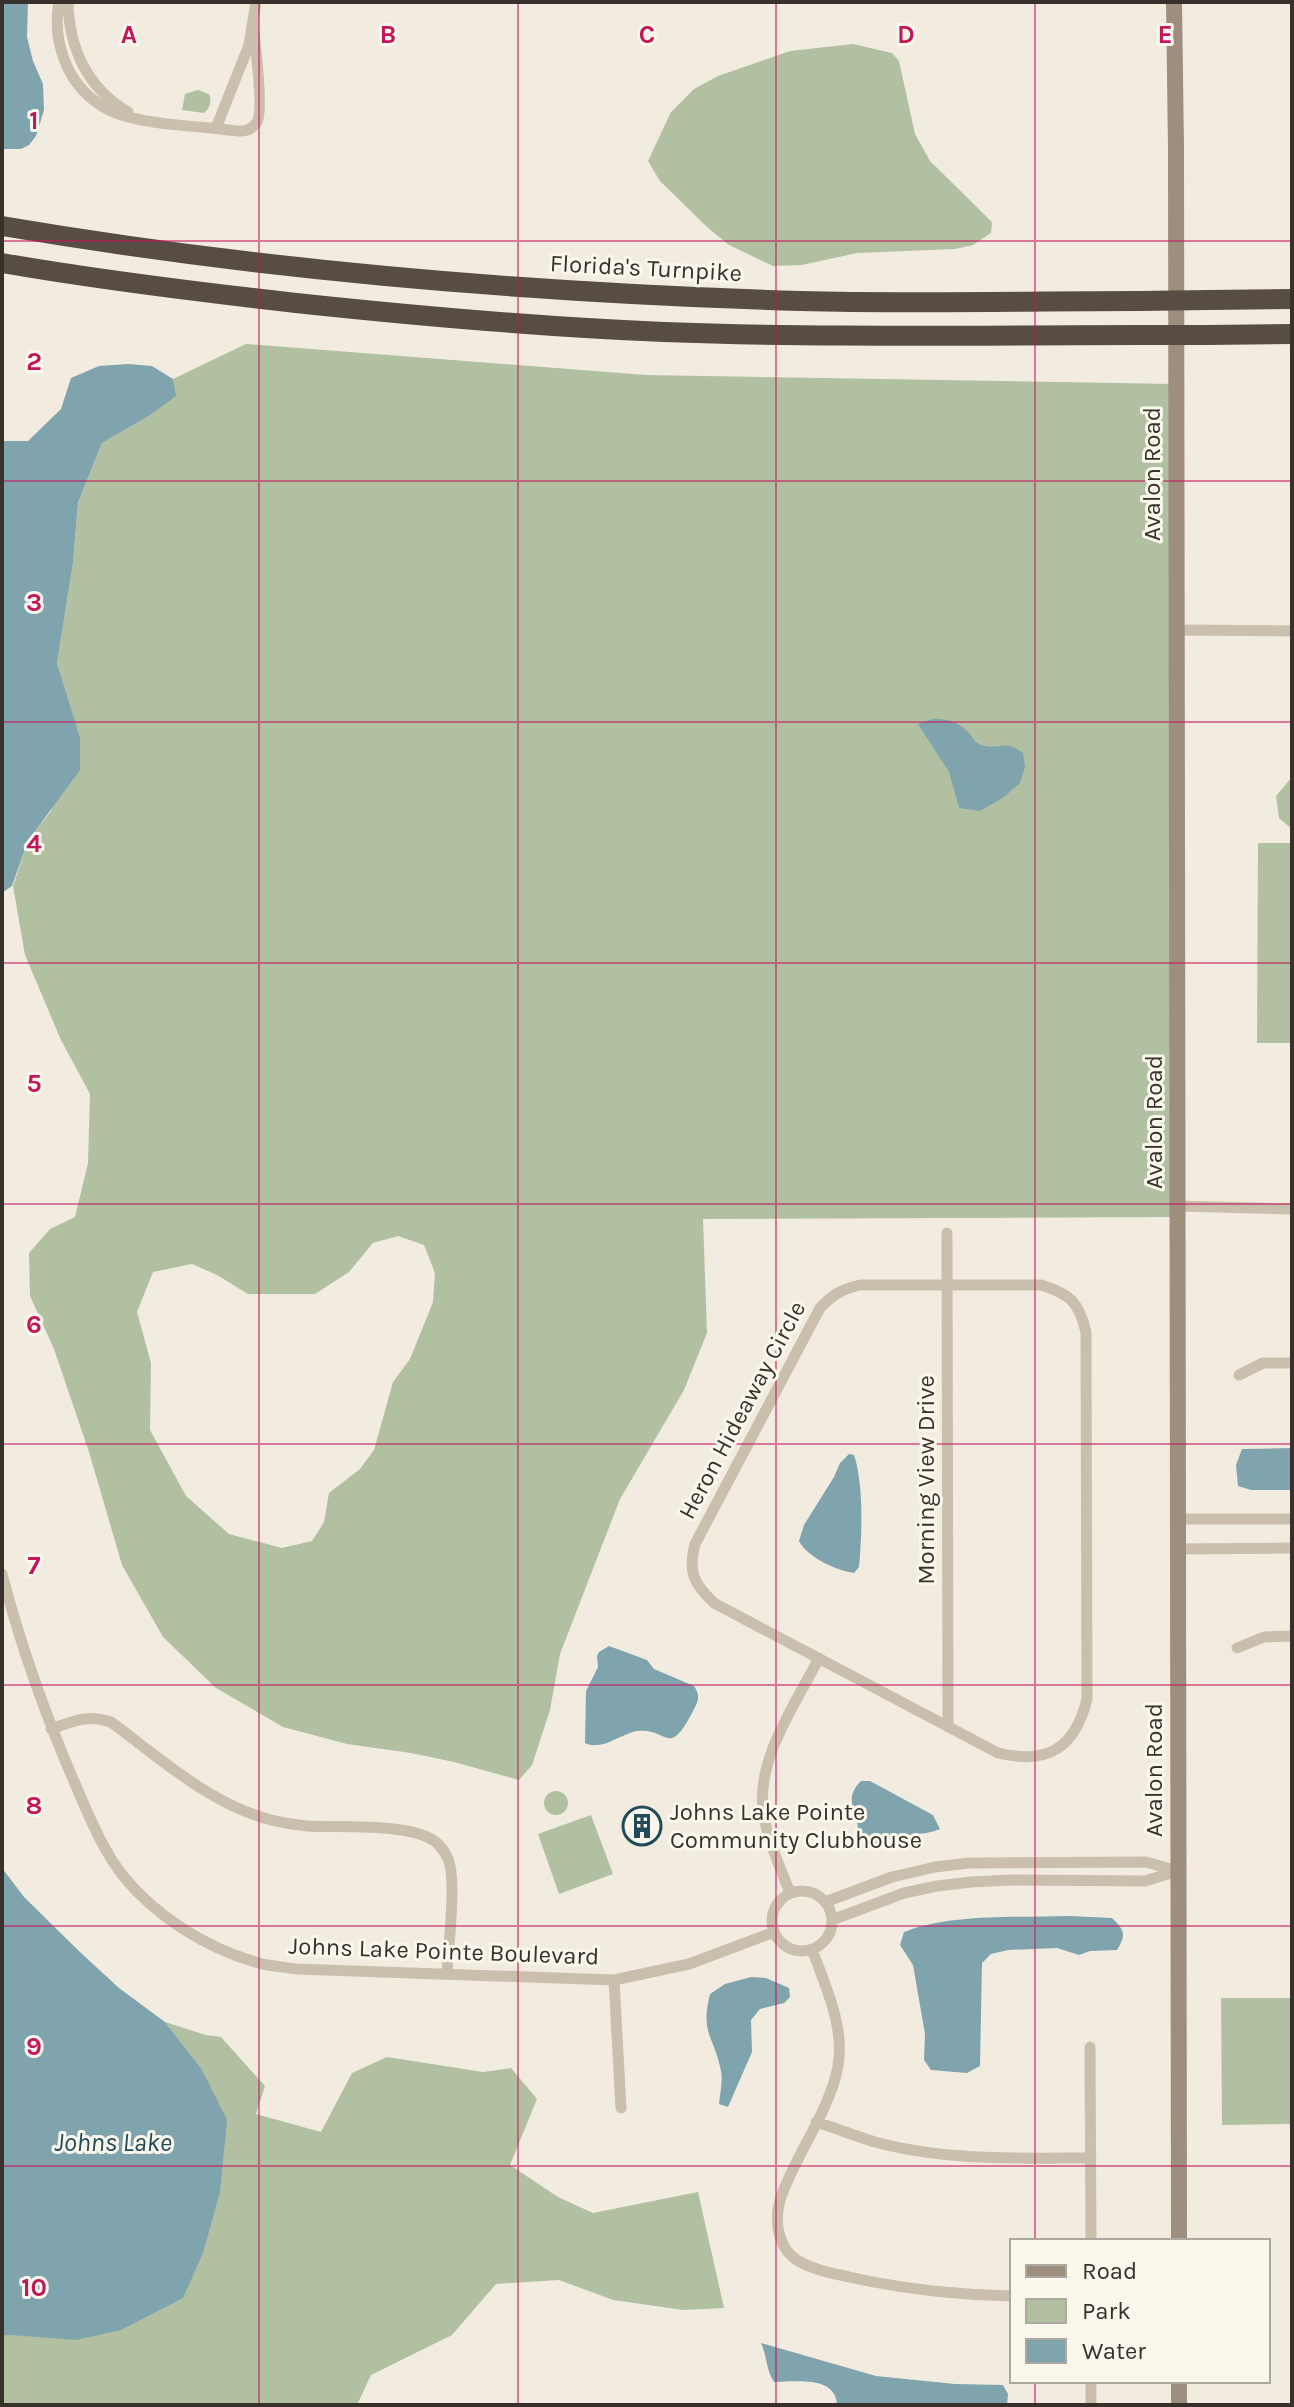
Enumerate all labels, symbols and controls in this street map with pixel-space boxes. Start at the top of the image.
text: A [121,19,137,50]
text: B [380,19,396,50]
text: C [639,19,655,50]
text: D [897,19,915,50]
text: E [1157,19,1173,50]
text: 1 [29,105,39,136]
street label: Florida's Turnpike [549,249,743,287]
text: 2 [26,346,42,377]
street label: Avalon Road [1138,407,1166,541]
text: 3 [26,587,42,618]
text: 4 [26,828,42,859]
street label: Avalon Road [1140,1055,1168,1189]
text: 5 [26,1068,42,1099]
street label: Heron Hideaway Circle [673,1296,811,1524]
text: 6 [26,1309,42,1340]
street label: Morning View Drive [912,1375,940,1585]
text: 7 [28,1550,41,1581]
street label: Avalon Road [1140,1703,1168,1837]
text: 8 [26,1790,42,1821]
place label: Johns Lake Pointe Community Clubhouse [670,1798,922,1854]
building icon: Johns Lake Pointe Community Clubhouse [621,1805,663,1847]
street label: Johns Lake Pointe Boulevard [288,1932,600,1970]
text: 9 [26,2031,42,2062]
water label: Johns Lake [54,2127,172,2158]
legend [1010,2239,1270,2383]
text: Road [1082,2257,1137,2285]
text: 10 [21,2272,47,2303]
text: Park [1082,2297,1131,2325]
text: Water [1082,2337,1146,2365]

